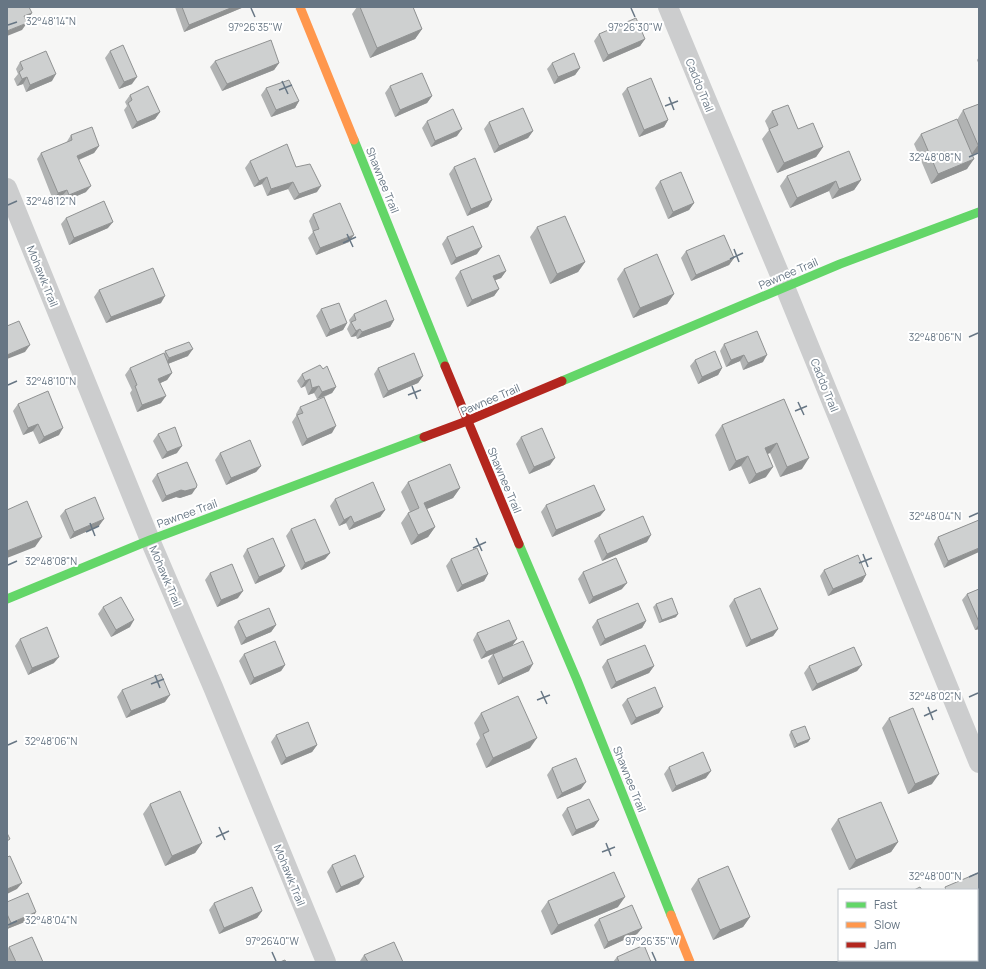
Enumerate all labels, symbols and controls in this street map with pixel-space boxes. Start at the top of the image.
text: 32°48'14"N [26,14,76,28]
text: 97°26'35"W [228,20,283,34]
text: 97°26'30"W [608,20,663,34]
street label: Caddo Trail [682,56,718,114]
street label: Shawnee Trail [363,145,403,215]
text: 32°48'08"N [909,150,961,164]
text: 32°48'12"N [26,194,76,208]
street label: Mohawk Trail [24,243,62,309]
street label: Pawnee Trail [756,254,820,292]
text: 32°48'06"N [909,330,961,344]
street label: Caddo Trail [807,356,843,414]
text: 32°48'10"N [26,374,76,388]
street label: Pawnee Trail [458,380,522,418]
street label: Shawnee Trail [484,445,526,515]
street label: Pawnee Trail [155,495,219,531]
text: 32°48'04"N [909,509,961,523]
street label: Mohawk Trail [146,543,186,609]
text: 32°48'08"N [25,554,77,568]
text: 32°48'02"N [909,689,961,703]
text: 32°48'06"N [25,734,77,748]
street label: Shawnee Trail [610,744,650,814]
street label: Mohawk Trail [271,842,309,908]
text: 32°48'00"N [909,869,961,883]
legend [838,889,978,961]
text: Fast [874,896,898,913]
text: 32°48'04"N [25,913,77,927]
text: Slow [874,916,900,933]
text: 97°26'40"W [245,934,299,948]
text: 97°26'35"W [625,934,680,948]
text: Jam [874,936,896,953]

